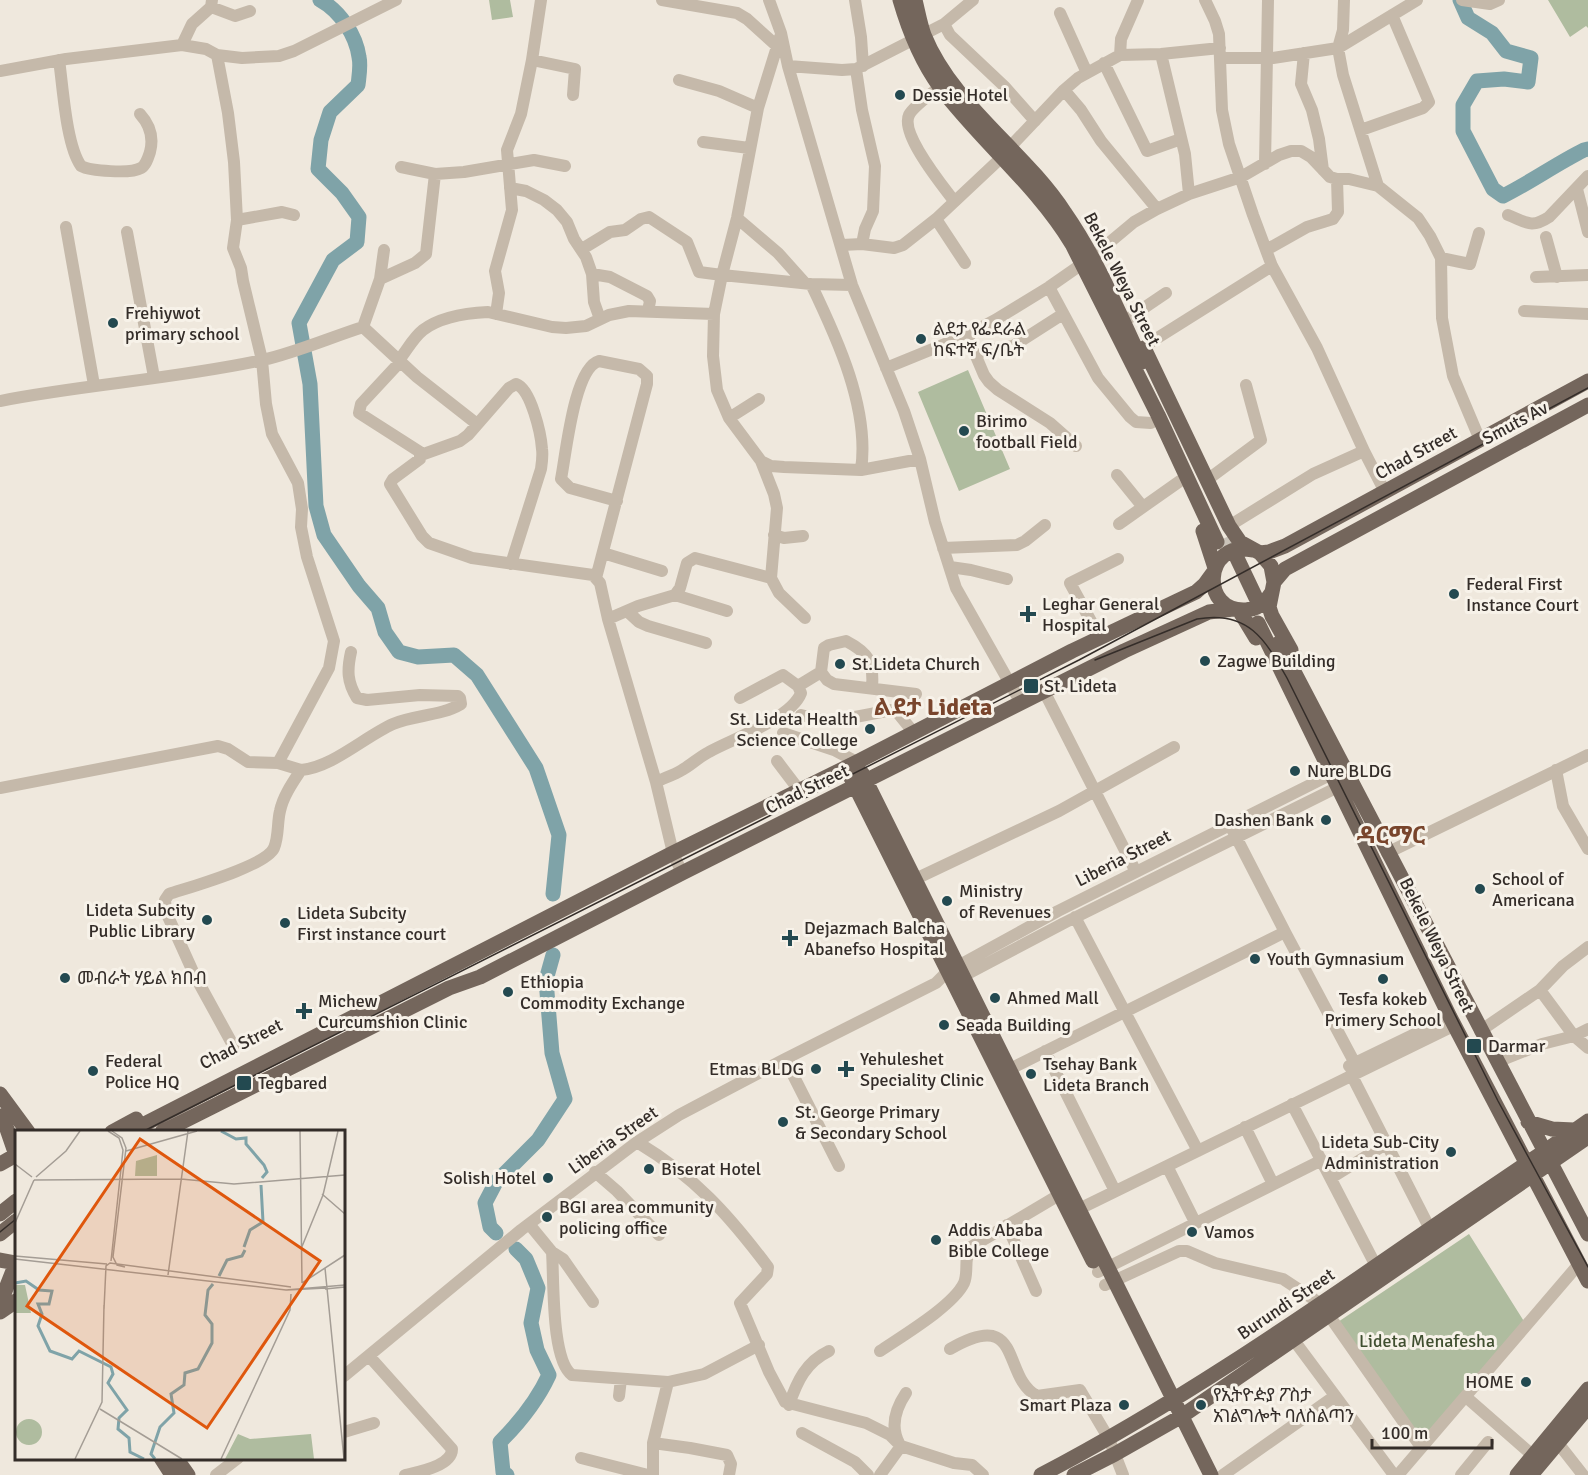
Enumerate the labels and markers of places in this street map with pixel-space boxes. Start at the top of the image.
place label: Dessie Hotel [912,84,1008,106]
marker: Dessie Hotel [893,88,907,102]
place label: Frehiywot primary school [125,302,239,345]
marker: Frehiywot primary school [106,316,120,330]
place label: ልደታ የፌደራል ከፍተኛ ፍ/ቤት [933,318,1026,361]
marker: ልደታ የፌደራል ከፍተኛ ፍ/ቤት [914,332,928,346]
place label: Birimo football Field [976,410,1078,453]
marker: Birimo football Field [957,424,971,438]
place label: Federal First Instance Court [1466,573,1579,616]
marker: Federal First Instance Court [1447,587,1461,601]
place label: Leghar General Hospital [1042,593,1159,636]
marker: Leghar General Hospital [1019,605,1037,623]
place label: Zagwe Building [1217,650,1336,672]
place label: St.Lideta Church [852,653,980,675]
marker: Zagwe Building [1198,654,1212,668]
marker: St.Lideta Church [833,657,847,671]
place label: St. Lideta [1044,675,1117,697]
marker: St. Lideta [1022,677,1040,695]
place label: St. Lideta Health Science College [730,708,858,751]
marker: St. Lideta Health Science College [863,722,877,736]
place label: Nure BLDG [1307,760,1392,782]
marker: Nure BLDG [1288,764,1302,778]
place label: Dashen Bank [1214,809,1314,831]
marker: Dashen Bank [1319,813,1333,827]
place label: School of Americana [1492,868,1575,911]
place label: Ministry of Revenues [959,880,1051,923]
marker: School of Americana [1473,882,1487,896]
marker: Ministry of Revenues [940,894,954,908]
place label: Lideta Subcity Public Library [86,899,196,942]
place label: Lideta Subcity First instance court [297,902,446,945]
marker: Lideta Subcity Public Library [200,913,214,927]
marker: Lideta Subcity First instance court [278,916,292,930]
place label: Dejazmach Balcha Abanefso Hospital [804,917,945,960]
marker: Dejazmach Balcha Abanefso Hospital [781,929,799,947]
place label: Youth Gymnasium [1267,948,1404,970]
marker: Youth Gymnasium [1248,952,1262,966]
place label: መብራት ሃይል ክበብ [77,967,207,989]
marker: መብራት ሃይል ክበብ [58,971,72,985]
place label: Ethiopia Commodity Exchange [520,971,685,1014]
marker: Tesfa kokeb Primery School [1376,972,1390,986]
marker: Ethiopia Commodity Exchange [501,985,515,999]
place label: Ahmed Mall [1007,987,1099,1009]
place label: Tesfa kokeb Primery School [1325,988,1441,1031]
place label: Michew Curcumshion Clinic [318,990,467,1033]
marker: Ahmed Mall [988,991,1002,1005]
marker: Michew Curcumshion Clinic [295,1002,313,1020]
place label: Seada Building [956,1014,1071,1036]
marker: Seada Building [937,1018,951,1032]
place label: Darmar [1488,1035,1546,1057]
marker: Darmar [1465,1037,1483,1055]
place label: Yehuleshet Speciality Clinic [860,1048,984,1091]
place label: Federal Police HQ [105,1050,179,1093]
place label: Tsehay Bank Lideta Branch [1043,1053,1149,1096]
place label: Etmas BLDG [709,1058,804,1080]
marker: Yehuleshet Speciality Clinic [837,1060,855,1078]
marker: Etmas BLDG [809,1062,823,1076]
marker: Federal Police HQ [86,1064,100,1078]
marker: Tsehay Bank Lideta Branch [1024,1067,1038,1081]
place label: Tegbared [258,1072,327,1094]
marker: Tegbared [235,1074,253,1092]
place label: St. George Primary & Secondary School [795,1101,947,1144]
marker: St. George Primary & Secondary School [776,1115,790,1129]
place label: Lideta Sub-City Administration [1321,1131,1440,1174]
marker: Lideta Sub-City Administration [1444,1145,1458,1159]
place label: Biserat Hotel [661,1158,761,1180]
marker: Biserat Hotel [642,1162,656,1176]
place label: Solish Hotel [443,1167,536,1189]
marker: Solish Hotel [541,1171,555,1185]
place label: BGI area community policing office [559,1196,714,1239]
marker: BGI area community policing office [540,1210,554,1224]
place label: Addis Ababa Bible College [948,1219,1049,1262]
place label: Vamos [1204,1221,1254,1243]
marker: Vamos [1185,1225,1199,1239]
marker: Addis Ababa Bible College [929,1233,943,1247]
place label: HOME [1465,1371,1514,1393]
marker: HOME [1519,1375,1533,1389]
place label: የኢትዮዽያ ፖስታ አገልግሎት ባለስልጣን [1213,1384,1354,1427]
place label: Smart Plaza [1019,1394,1112,1416]
marker: Smart Plaza [1117,1398,1131,1412]
marker: የኢትዮዽያ ፖስታ አገልግሎት ባለስልጣን [1194,1398,1208,1412]

